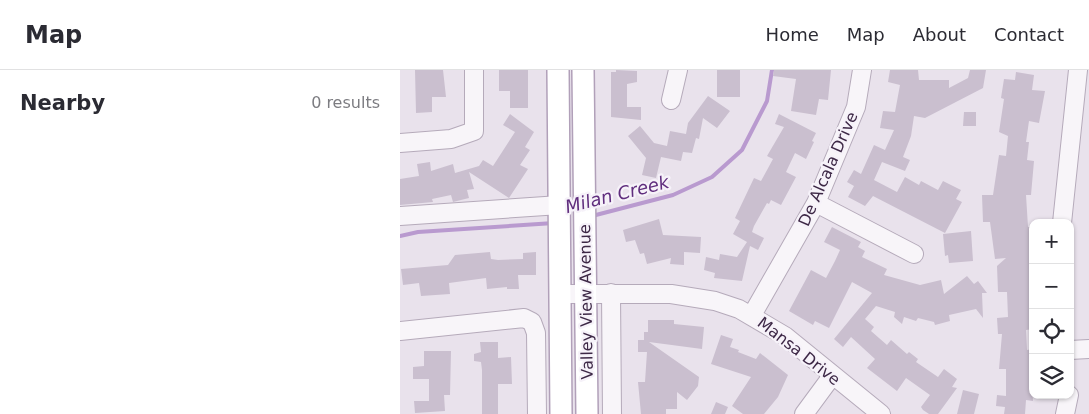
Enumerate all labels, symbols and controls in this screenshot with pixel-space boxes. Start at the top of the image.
text: Map [25,21,82,49]
text: Home [766,24,819,45]
text: Map [847,24,885,45]
text: About [913,24,966,45]
text: Contact [994,24,1064,45]
text: Nearby [20,91,105,115]
text: 0 results [311,93,380,112]
street label: De Alcala Drive [794,109,862,229]
water label: Milan Creek [563,171,673,217]
map controls [1029,219,1074,399]
button: + [1029,219,1074,264]
street label: Valley View Avenue [575,224,597,380]
button: − [1029,264,1074,309]
button: locate [1029,309,1074,354]
street label: Mansa Drive [754,313,844,389]
button: layers [1029,354,1074,399]

